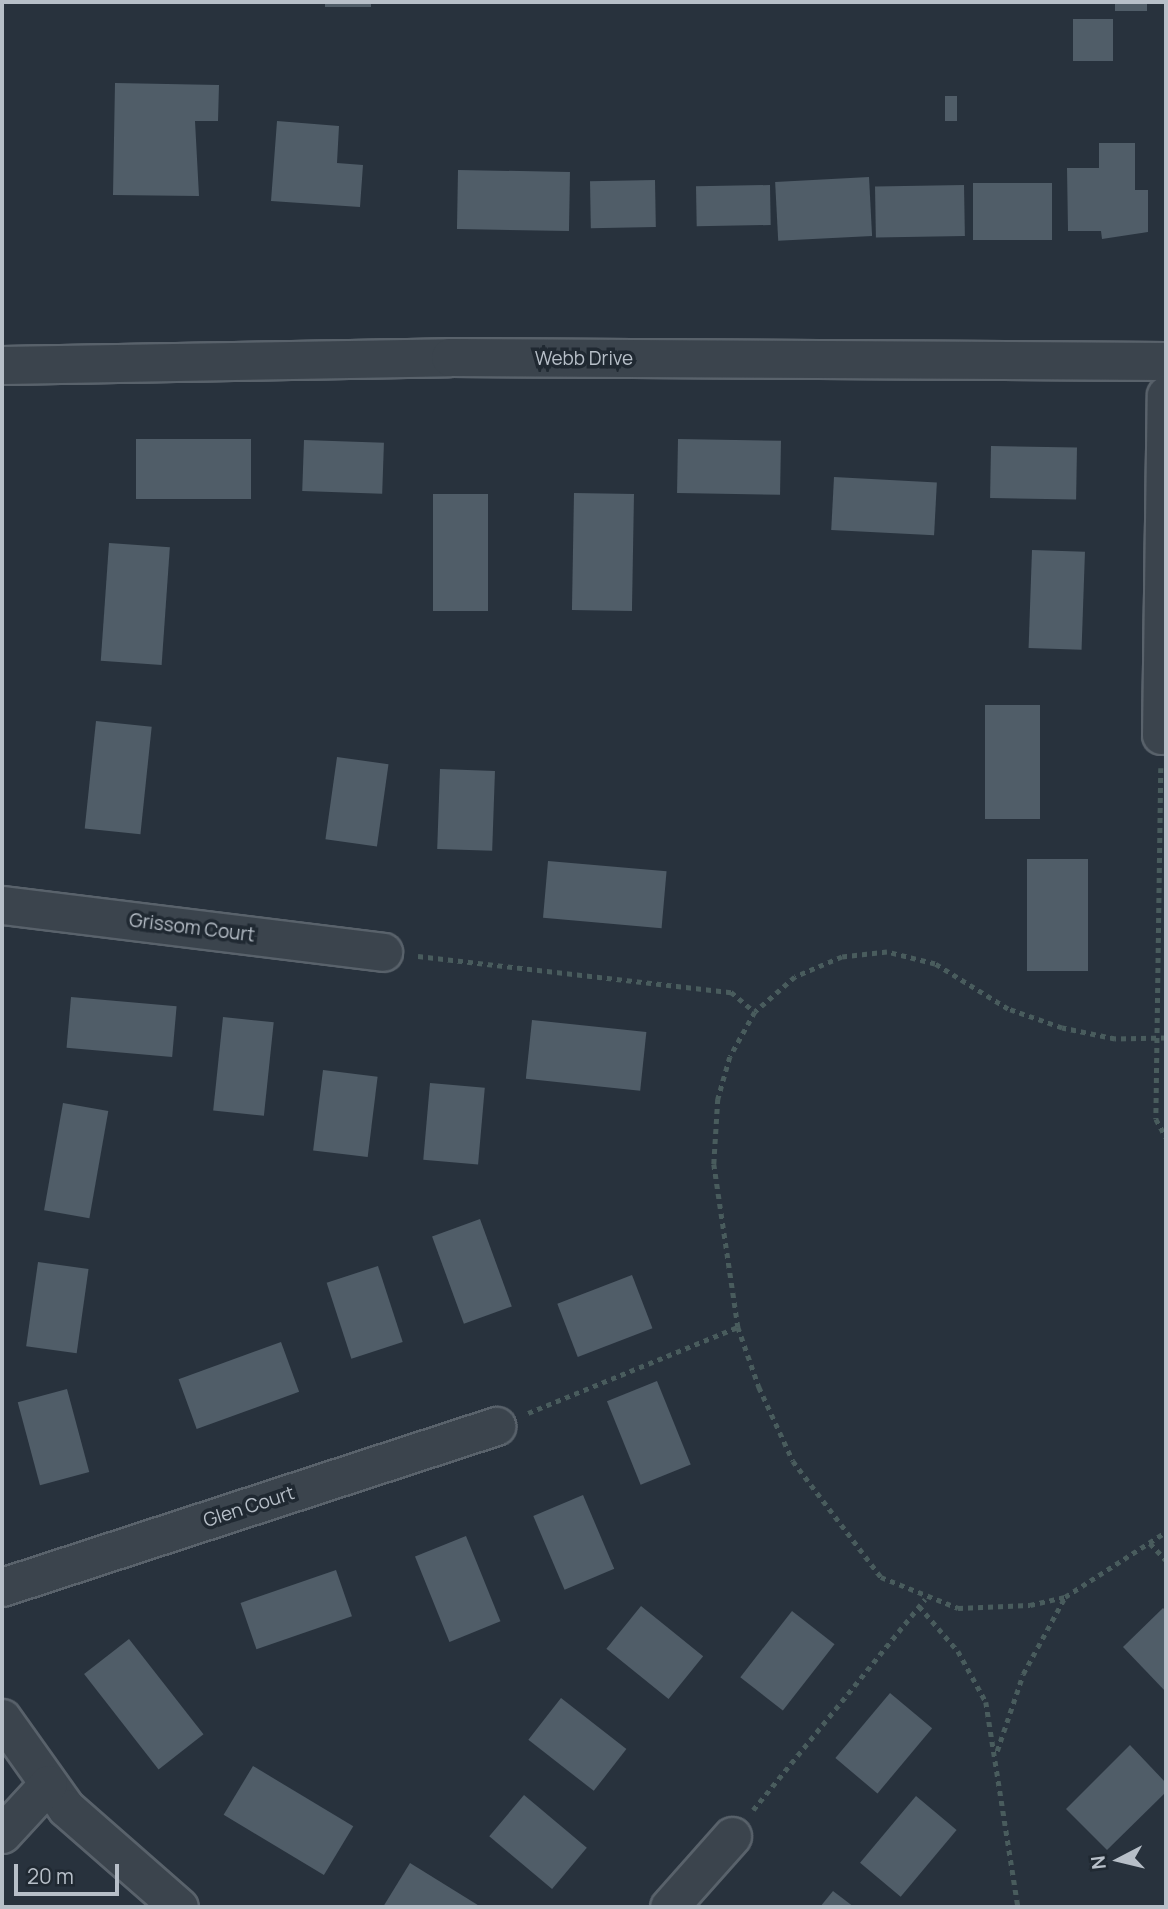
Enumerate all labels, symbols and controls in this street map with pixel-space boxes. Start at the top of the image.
street label: Webb Drive [535,348,633,370]
street label: Grissom Court [128,909,256,947]
street label: Glen Court [201,1482,297,1532]
north arrow [1084,1825,1154,1895]
scale bar [18,1850,122,1894]
text: N [1084,1854,1112,1871]
text: 20 m [27,1862,74,1890]

